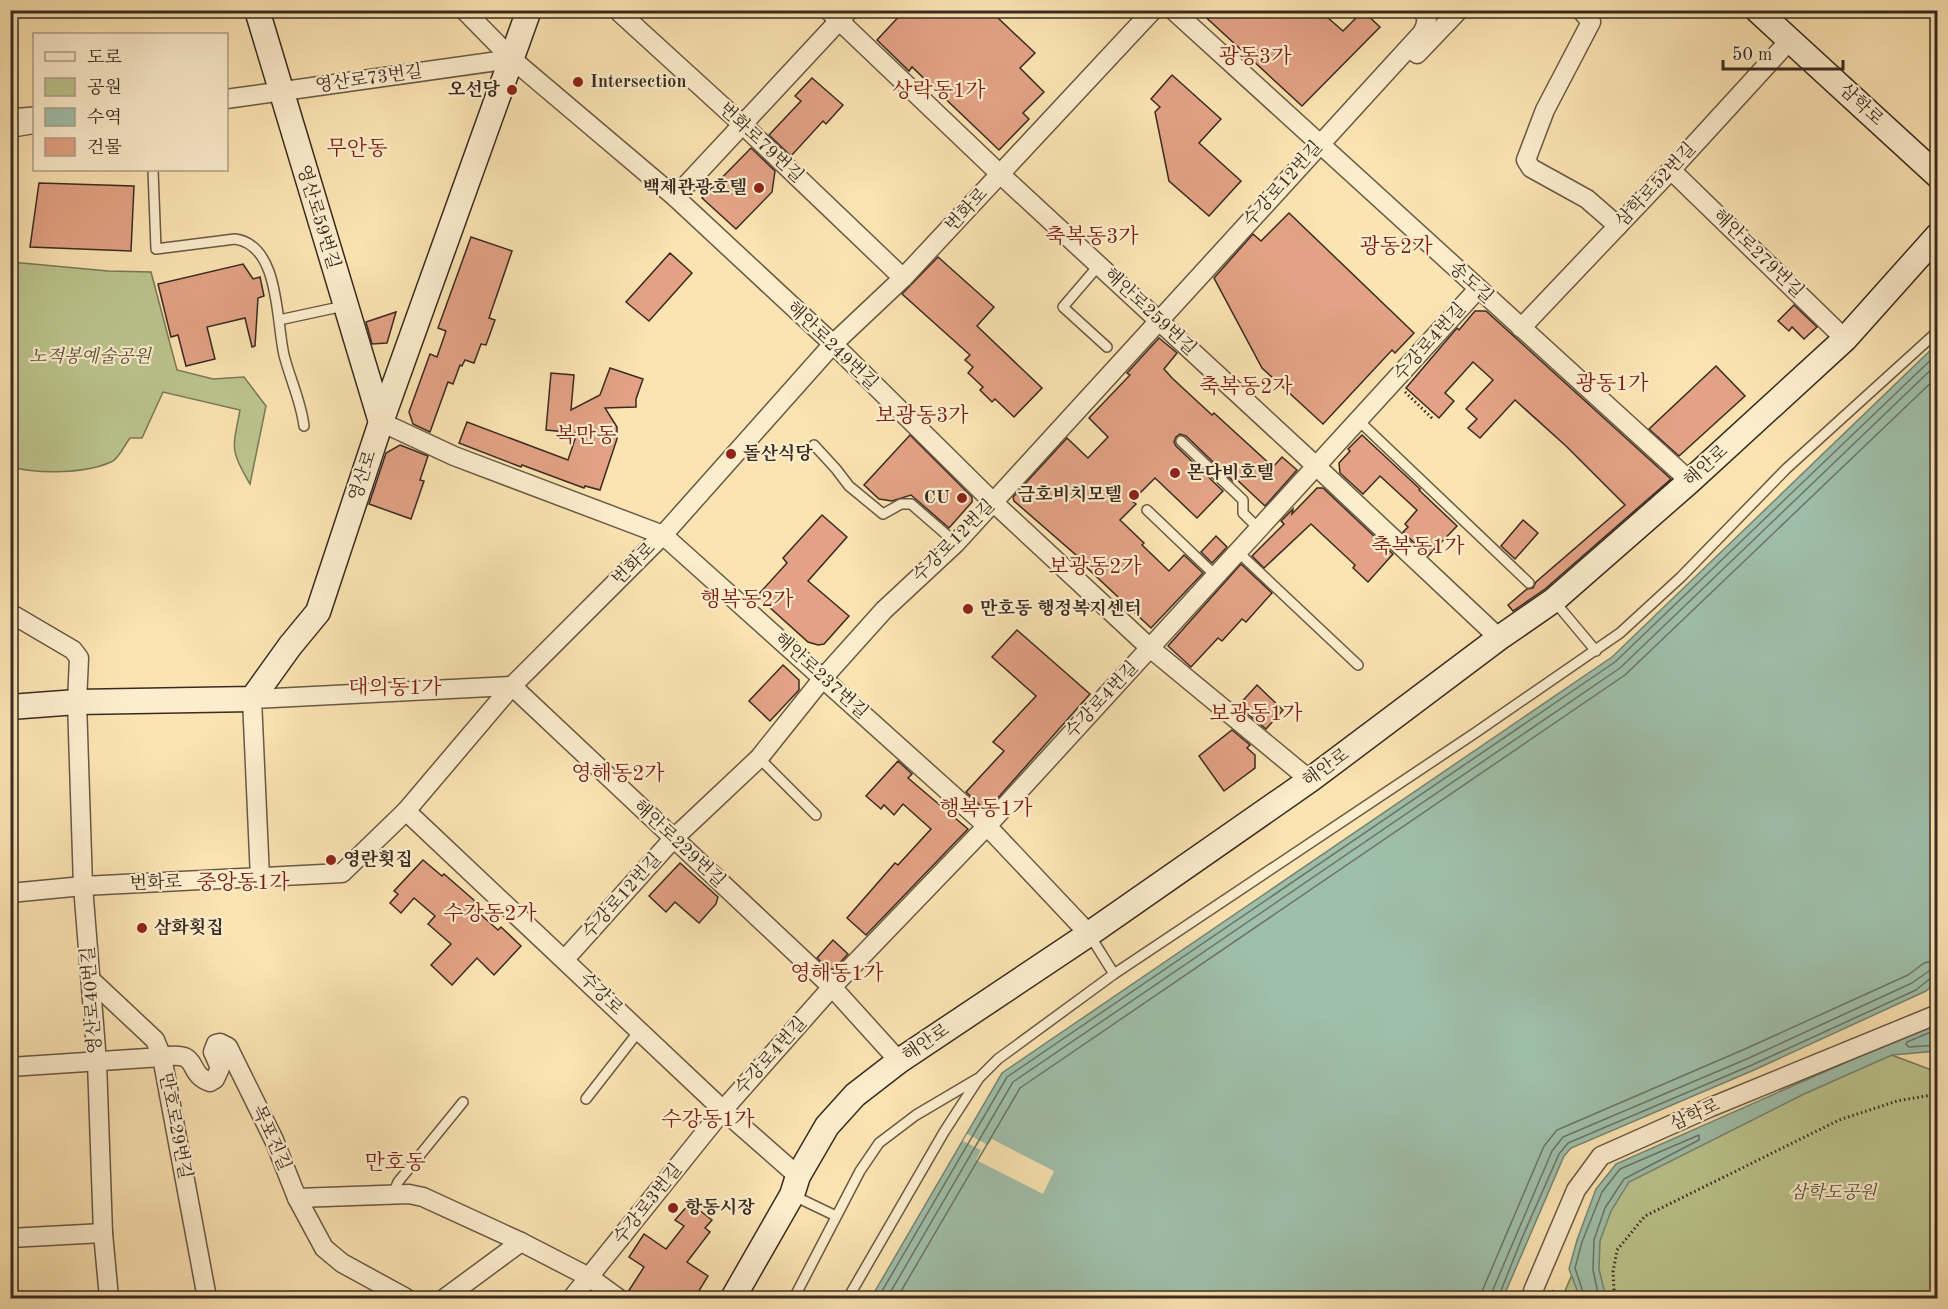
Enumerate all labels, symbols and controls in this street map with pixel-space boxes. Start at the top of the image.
legend [33,33,228,171]
scale bar [1723,33,1843,71]
district label: 광동3가 [1218,45,1292,68]
text: 50 m [1732,46,1772,64]
text: 도로 [87,49,122,67]
street label: 영산로73번길 [314,62,424,95]
place label: Intersection [590,73,686,91]
marker: Intersection [571,75,585,89]
text: 공원 [87,78,122,97]
place label: 오선당 [448,79,501,99]
district label: 상락동1가 [892,79,986,102]
street label: 삼학로 [1836,80,1887,129]
marker: 오선당 [505,83,519,97]
street label: 번화로79번길 [715,99,807,186]
text: 수역 [87,108,122,127]
district label: 무안동 [327,137,387,160]
street label: 수강로12번길 [1239,137,1326,230]
text: 건물 [87,138,122,157]
street label: 삼학로52번길 [1612,139,1699,231]
street label: 영산로59번길 [294,163,343,271]
place label: 백제관광호텔 [643,177,747,197]
marker: 백제관광호텔 [752,181,766,195]
street label: 번화로 [942,184,991,235]
street label: 해안로279번길 [1709,206,1807,302]
district label: 축복동3가 [1045,225,1139,248]
district label: 광동2가 [1359,235,1433,258]
street label: 송도길 [1446,257,1498,307]
street label: 해안로259번길 [1101,264,1200,359]
street label: 해안로249번길 [783,298,881,394]
street label: 수강로4번길 [1390,299,1469,384]
park label: 노적봉예술공원 [29,346,152,366]
district label: 광동1가 [1575,372,1649,395]
district label: 축복동2가 [1199,375,1293,398]
district label: 보광동3가 [875,404,969,427]
district label: 복만동 [556,424,616,447]
street label: 해안로 [1680,441,1731,490]
place label: 돌산식당 [743,443,813,463]
marker: 돌산식당 [724,447,738,461]
street label: 영산로 [345,448,380,504]
place label: 몬다비호텔 [1187,462,1274,482]
marker: 몬다비호텔 [1168,466,1182,480]
place label: 금호비치모텔 [1018,484,1122,504]
marker: 금호비치모텔 [1127,488,1141,502]
place label: CU [924,489,950,507]
marker: CU [955,491,969,505]
street label: 수강로12번길 [909,496,998,585]
district label: 축복동1가 [1371,535,1465,558]
street label: 번화로 [608,538,659,589]
district label: 보광동2가 [1048,555,1142,578]
district label: 행복동2가 [700,588,794,611]
place label: 만호동 행정복지센터 [980,598,1142,618]
marker: 만호동 행정복지센터 [961,602,975,616]
street label: 해안로237번길 [771,629,872,722]
street label: 수강로4번길 [1061,658,1142,742]
district label: 대의동1가 [348,676,442,699]
district label: 보광동1가 [1209,702,1303,725]
street label: 해안로 [1299,745,1352,791]
district label: 영해동2가 [571,762,665,785]
street label: 해안로229번길 [630,796,729,891]
district label: 행복동1가 [939,797,1033,820]
place label: 영란횟집 [343,849,413,869]
street label: 수강로12번길 [578,849,665,942]
marker: 영란횟집 [324,853,338,867]
district label: 중앙동1가 [196,871,290,894]
street label: 번화로 [130,872,182,893]
district label: 수강동2가 [443,902,537,925]
place label: 삼화횟집 [154,917,224,937]
marker: 삼화횟집 [135,921,149,935]
street label: 영산로40번길 [78,946,105,1054]
district label: 영해동1가 [790,962,884,985]
street label: 수강로 [576,969,627,1019]
street label: 수강로4번길 [731,1013,810,1098]
street label: 해안로 [899,1020,953,1065]
street label: 만호로29번길 [156,1071,196,1181]
street label: 삼학로 [1667,1095,1722,1134]
street label: 목포진길 [249,1102,294,1173]
district label: 수강동1가 [661,1108,755,1131]
district label: 만호동 [365,1151,425,1174]
street label: 수강로3번길 [610,1160,686,1248]
park label: 삼학도공원 [1790,1182,1878,1202]
place label: 항동시장 [685,1197,755,1217]
marker: 항동시장 [666,1201,680,1215]

